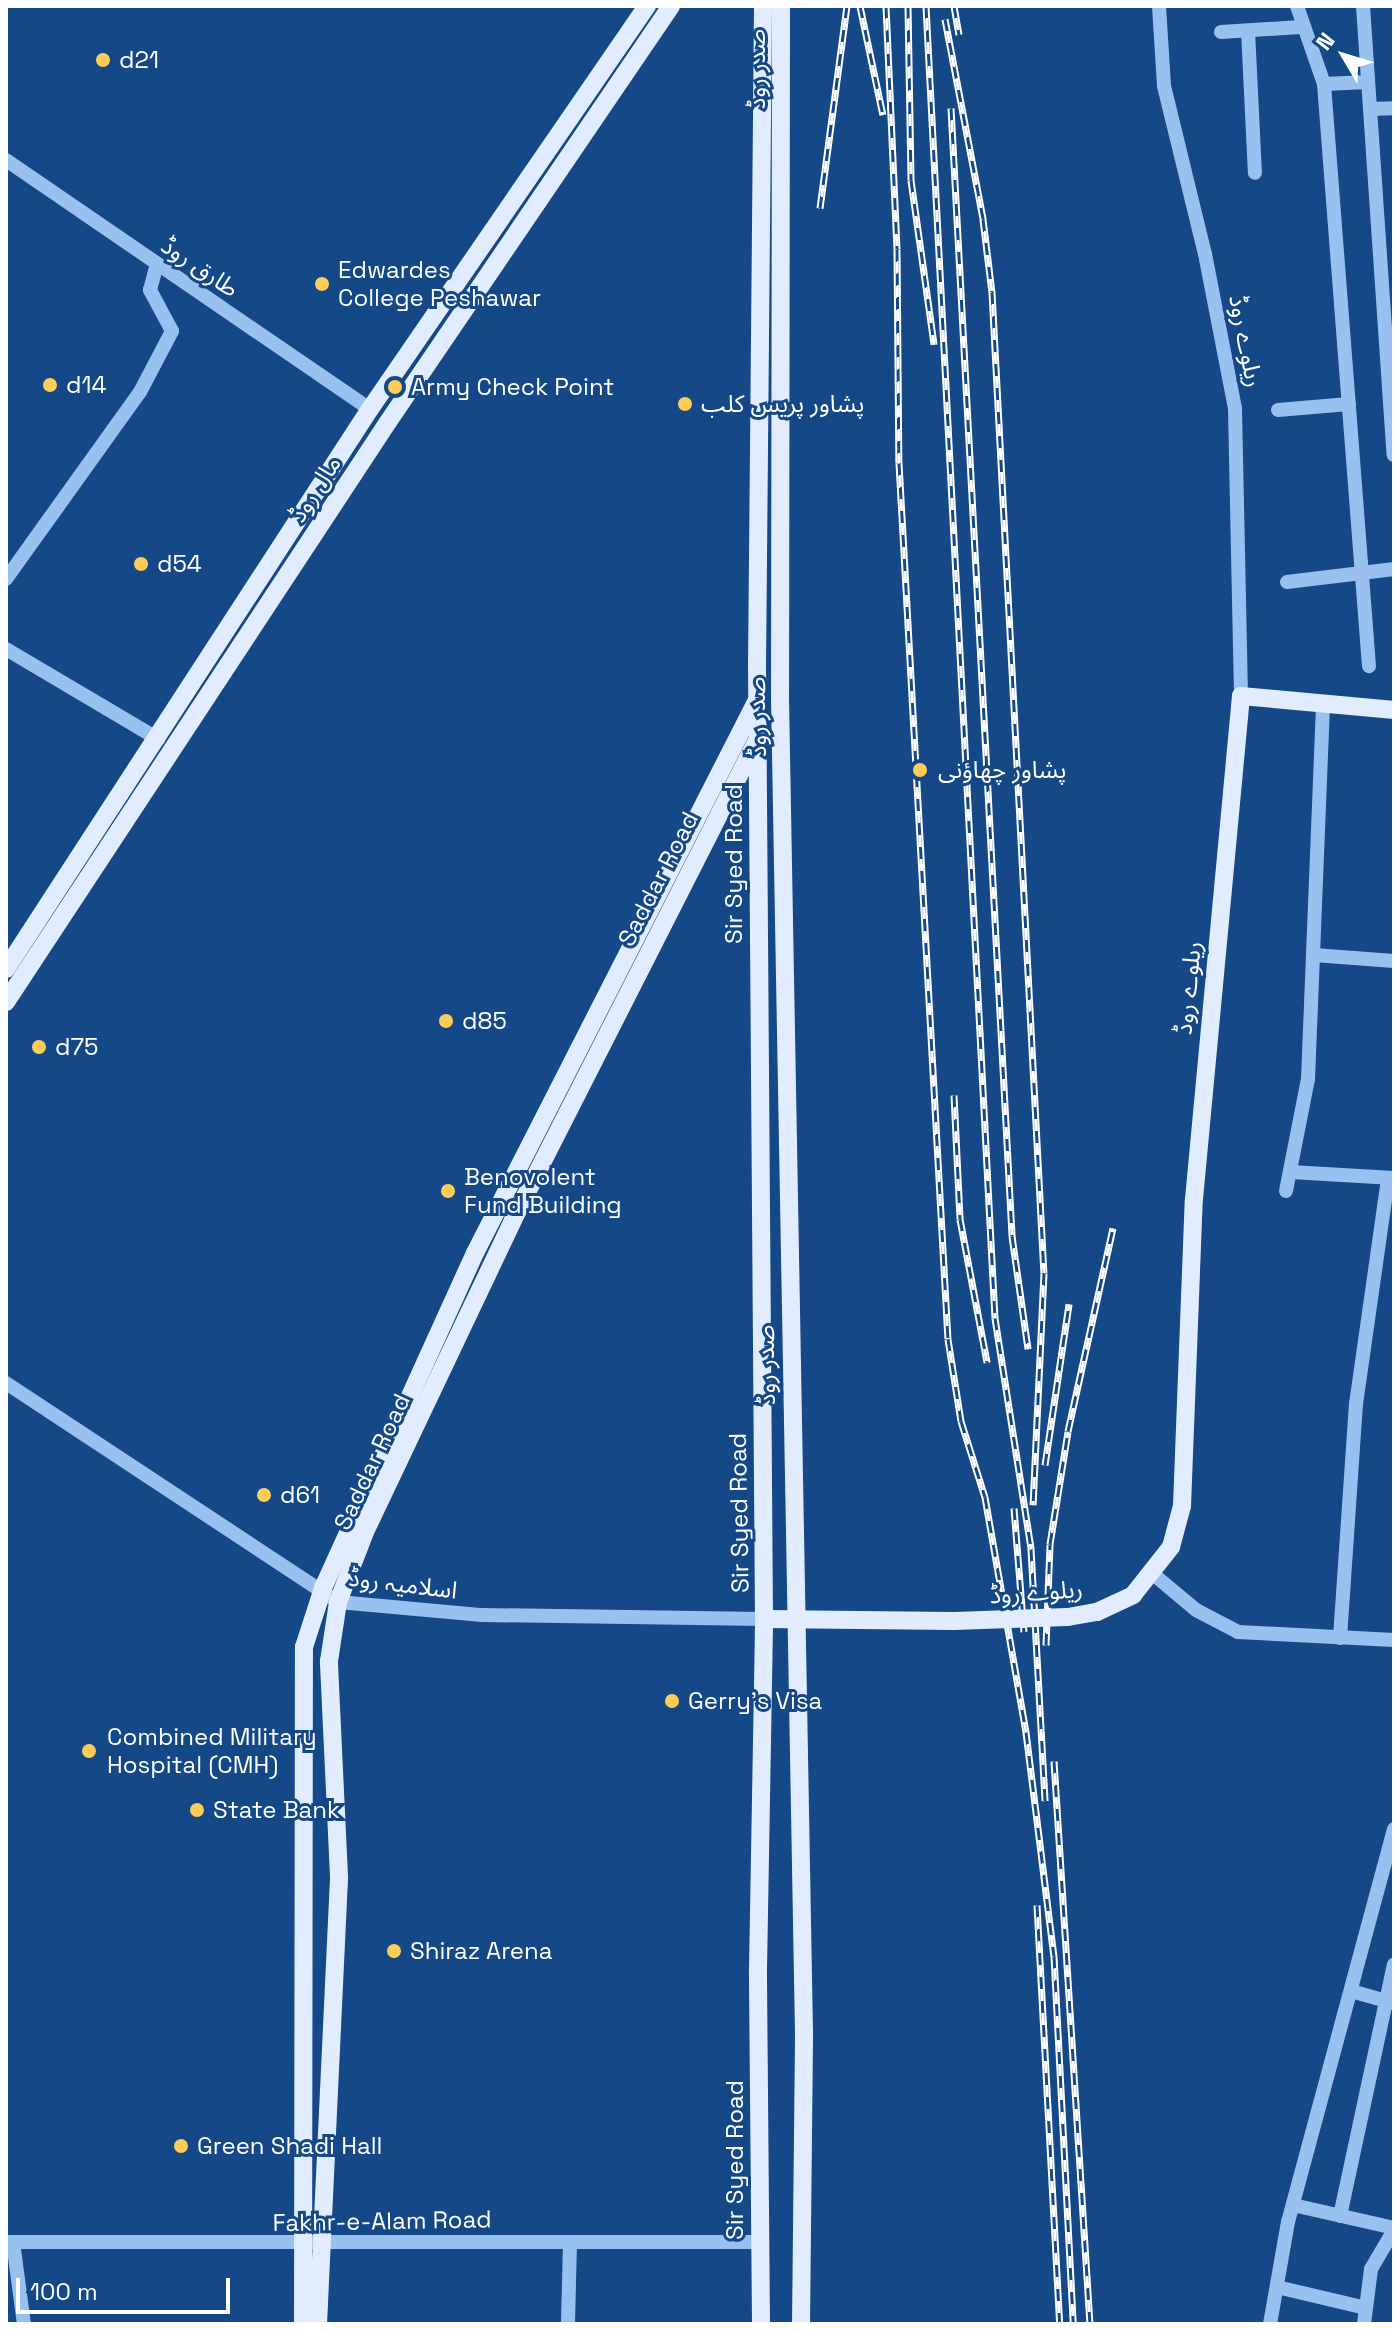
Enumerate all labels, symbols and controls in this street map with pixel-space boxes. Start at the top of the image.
north arrow [1304,16,1384,96]
text: N [1310,27,1341,56]
street label: صدر روڈ [743,29,771,109]
place label: d21 [119,46,159,74]
marker: d21 [94,51,112,69]
street label: طارق روڈ [156,231,244,303]
place label: Edwardes College Peshawar [338,256,541,312]
marker: Edwardes College Peshawar [313,275,331,293]
street label: ریلوے روڈ [1223,292,1269,390]
place label: d14 [66,371,106,399]
place label: Army Check Point [411,373,614,401]
marker: d14 [41,376,59,394]
marker: Army Check Point [386,378,404,396]
place label: پشاور پریس کلب [701,390,864,418]
marker: پشاور پریس کلب [676,395,694,413]
street label: مال روڈ [283,450,347,528]
place label: d54 [157,550,202,578]
marker: d54 [132,555,150,573]
street label: صدر روڈ [742,677,772,757]
place label: پشاور چھاؤنی [938,756,1066,784]
marker: پشاور چھاؤنی [909,759,931,781]
street label: Sir Syed Road [720,784,748,944]
street label: Saddar Road [612,807,704,951]
street label: ریلوے روڈ [1169,940,1207,1036]
place label: d85 [462,1007,507,1035]
marker: d85 [437,1012,455,1030]
place label: d75 [55,1033,98,1061]
marker: d75 [30,1038,48,1056]
place label: Benovolent Fund Building [464,1163,622,1219]
marker: Benovolent Fund Building [439,1182,457,1200]
street label: صدر روڈ [751,1325,781,1405]
street label: Saddar Road [328,1389,416,1535]
street label: Sir Syed Road [723,1433,755,1593]
place label: d61 [280,1481,320,1509]
marker: d61 [255,1486,273,1504]
street label: اسلامیہ روڈ [347,1563,459,1605]
street label: ریلوے روڈ [988,1574,1084,1610]
place label: Gerry's Visa [688,1687,823,1715]
marker: Gerry's Visa [663,1692,681,1710]
place label: Combined Military Hospital (CMH) [107,1723,317,1779]
marker: Combined Military Hospital (CMH) [78,1740,100,1762]
place label: State Bank [213,1796,340,1824]
marker: State Bank [188,1801,206,1819]
place label: Shiraz Arena [410,1937,553,1965]
marker: Shiraz Arena [385,1942,403,1960]
street label: Sir Syed Road [721,2080,749,2240]
place label: Green Shadi Hall [197,2132,382,2160]
marker: Green Shadi Hall [172,2137,190,2155]
street label: Fakhr-e-Alam Road [272,2205,492,2237]
scale bar [20,2262,234,2312]
text: 100 m [30,2276,98,2307]

